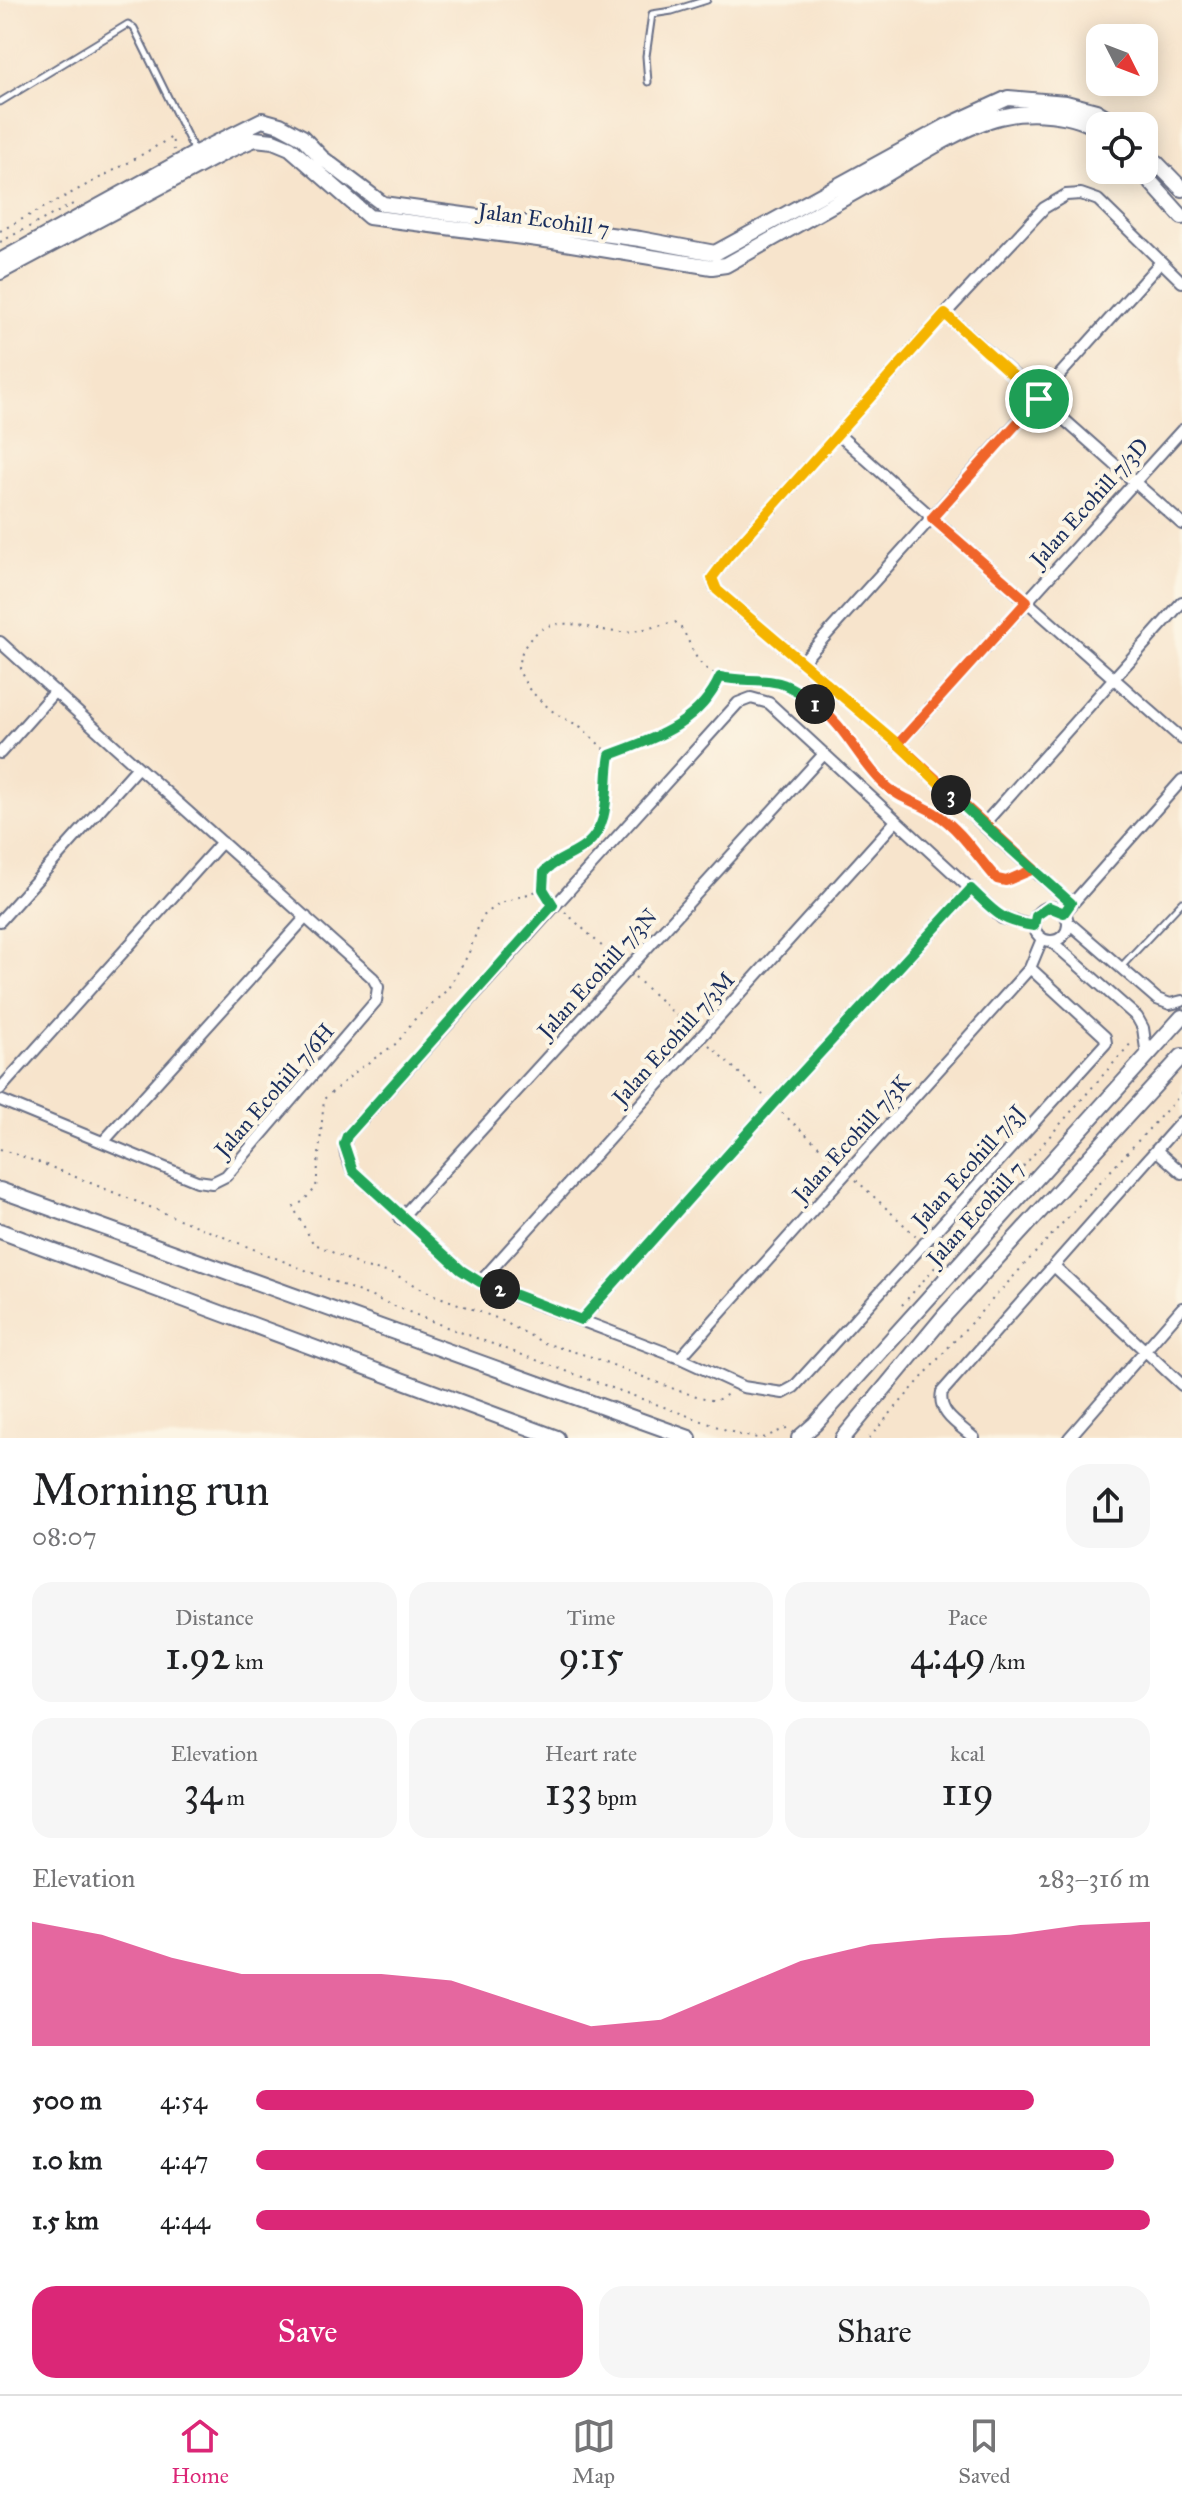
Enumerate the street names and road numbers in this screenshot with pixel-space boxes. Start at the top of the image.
street label: Jalan Ecohill 7 [475,197,611,242]
street label: Jalan Ecohill 7/3D [1023,432,1154,574]
street label: Jalan Ecohill 7/3N [531,903,663,1045]
street label: Jalan Ecohill 7/3M [605,966,740,1112]
street label: Jalan Ecohill 7/6H [208,1018,340,1164]
street label: Jalan Ecohill 7/3K [786,1068,917,1209]
street label: Jalan Ecohill 7/3J [906,1099,1030,1233]
street label: Jalan Ecohill 7 [921,1155,1029,1271]

